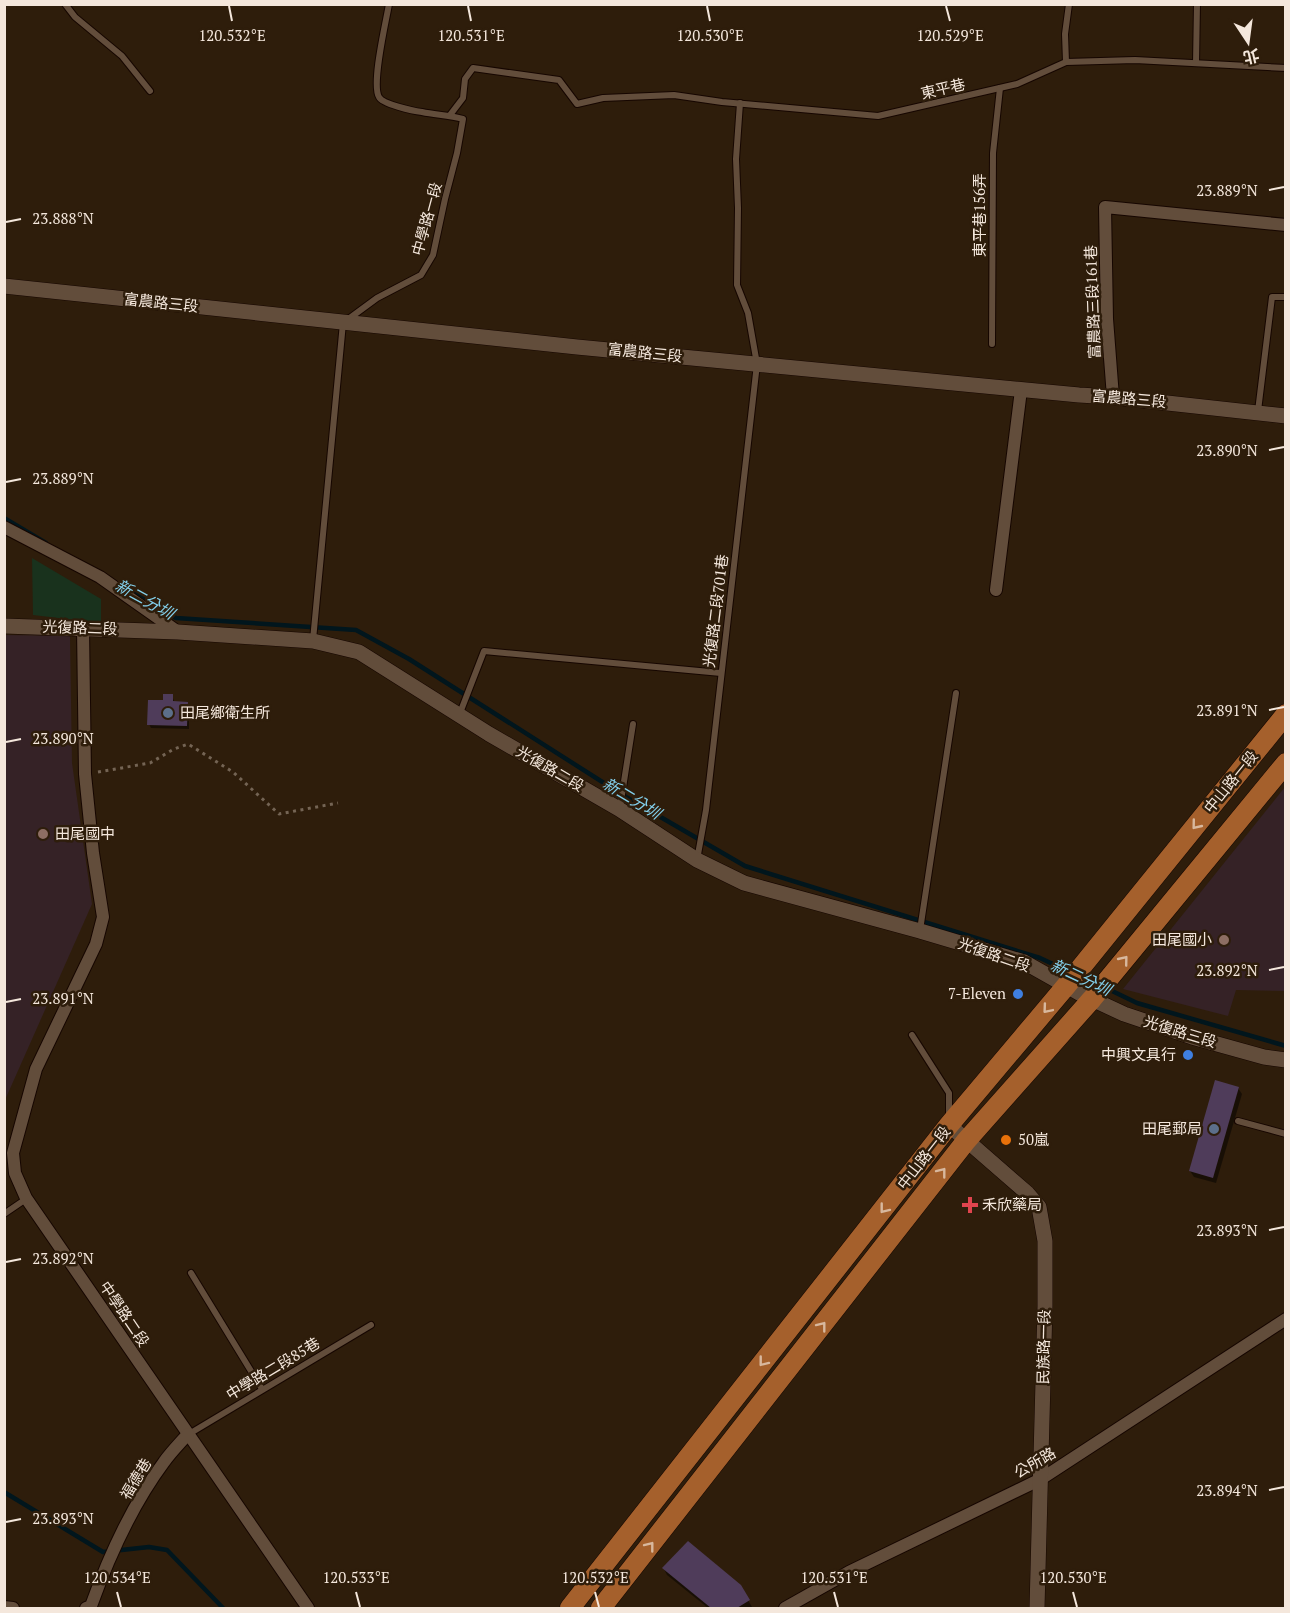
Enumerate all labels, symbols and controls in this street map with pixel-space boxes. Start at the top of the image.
north arrow [1218,12,1278,72]
text: 120.532°E [198,25,266,45]
text: 120.531°E [437,25,505,45]
text: 120.530°E [676,25,744,45]
text: 120.529°E [916,25,984,45]
text: 北 [1241,44,1262,69]
street label: 東平巷 [919,73,967,103]
street label: 東平巷156弄 [969,173,989,257]
street label: 中學路一段 [407,180,445,258]
text: 23.889°N [1196,180,1258,200]
text: 23.888°N [32,208,94,228]
street label: 富農路三段161巷 [1080,245,1104,359]
street label: 富農路三段 [123,288,199,316]
street label: 富農路三段 [607,338,683,366]
street label: 富農路三段 [1091,385,1167,411]
text: 23.890°N [1196,440,1258,460]
text: 23.889°N [32,468,94,488]
street label: 光復路二段701巷 [698,553,732,669]
water label: 新二分圳 [112,574,180,625]
street label: 光復路二段 [42,616,118,638]
text: 23.891°N [1196,700,1258,720]
place label: 田尾鄉衛生所 [180,702,270,722]
marker: 田尾鄉衛生所 [161,706,175,720]
text: 23.890°N [32,728,94,748]
street label: 光復路二段 [513,741,588,796]
street label: 中山路一段 [1199,746,1262,817]
water label: 新二分圳 [599,772,667,825]
one-way arrow [1192,818,1203,829]
place label: 田尾國中 [55,823,115,843]
marker: 田尾國中 [36,827,50,841]
place label: 田尾國小 [1152,929,1212,949]
street label: 光復路二段 [956,932,1033,976]
marker: 田尾國小 [1217,933,1231,947]
water label: 新二分圳 [1047,954,1116,1001]
one-way arrow [1116,956,1127,967]
text: 23.892°N [1196,960,1258,980]
place label: 7-Eleven [948,983,1006,1003]
marker: 7-Eleven [1011,987,1025,1001]
text: 23.891°N [32,988,94,1008]
one-way arrow [1043,1002,1054,1013]
street label: 光復路三段 [1141,1011,1219,1052]
place label: 中興文具行 [1101,1044,1176,1064]
marker: 中興文具行 [1181,1048,1195,1062]
place label: 田尾郵局 [1142,1118,1202,1138]
street label: 中山路一段 [892,1122,954,1193]
marker: 田尾郵局 [1207,1122,1221,1136]
place label: 50嵐 [1018,1129,1049,1149]
marker: 50嵐 [999,1133,1013,1147]
one-way arrow [934,1167,945,1178]
place label: 禾欣藥局 [982,1194,1042,1214]
marker: 禾欣藥局 [963,1198,977,1212]
one-way arrow [880,1202,891,1213]
text: 23.893°N [1196,1220,1258,1240]
text: 23.892°N [32,1248,94,1268]
street label: 中學路二段 [96,1277,154,1350]
street label: 民族路一段 [1032,1309,1054,1385]
one-way arrow [814,1321,825,1332]
street label: 中學路二段85巷 [222,1332,323,1404]
one-way arrow [760,1355,771,1366]
street label: 公所路 [1010,1442,1059,1482]
street label: 福德巷 [115,1454,155,1503]
text: 23.894°N [1196,1480,1258,1500]
text: 23.893°N [32,1508,94,1528]
one-way arrow [643,1541,654,1552]
text: 120.534°E [83,1567,151,1587]
text: 120.533°E [322,1567,390,1587]
text: 120.532°E [561,1567,629,1587]
text: 120.531°E [800,1567,868,1587]
text: 120.530°E [1039,1567,1107,1587]

